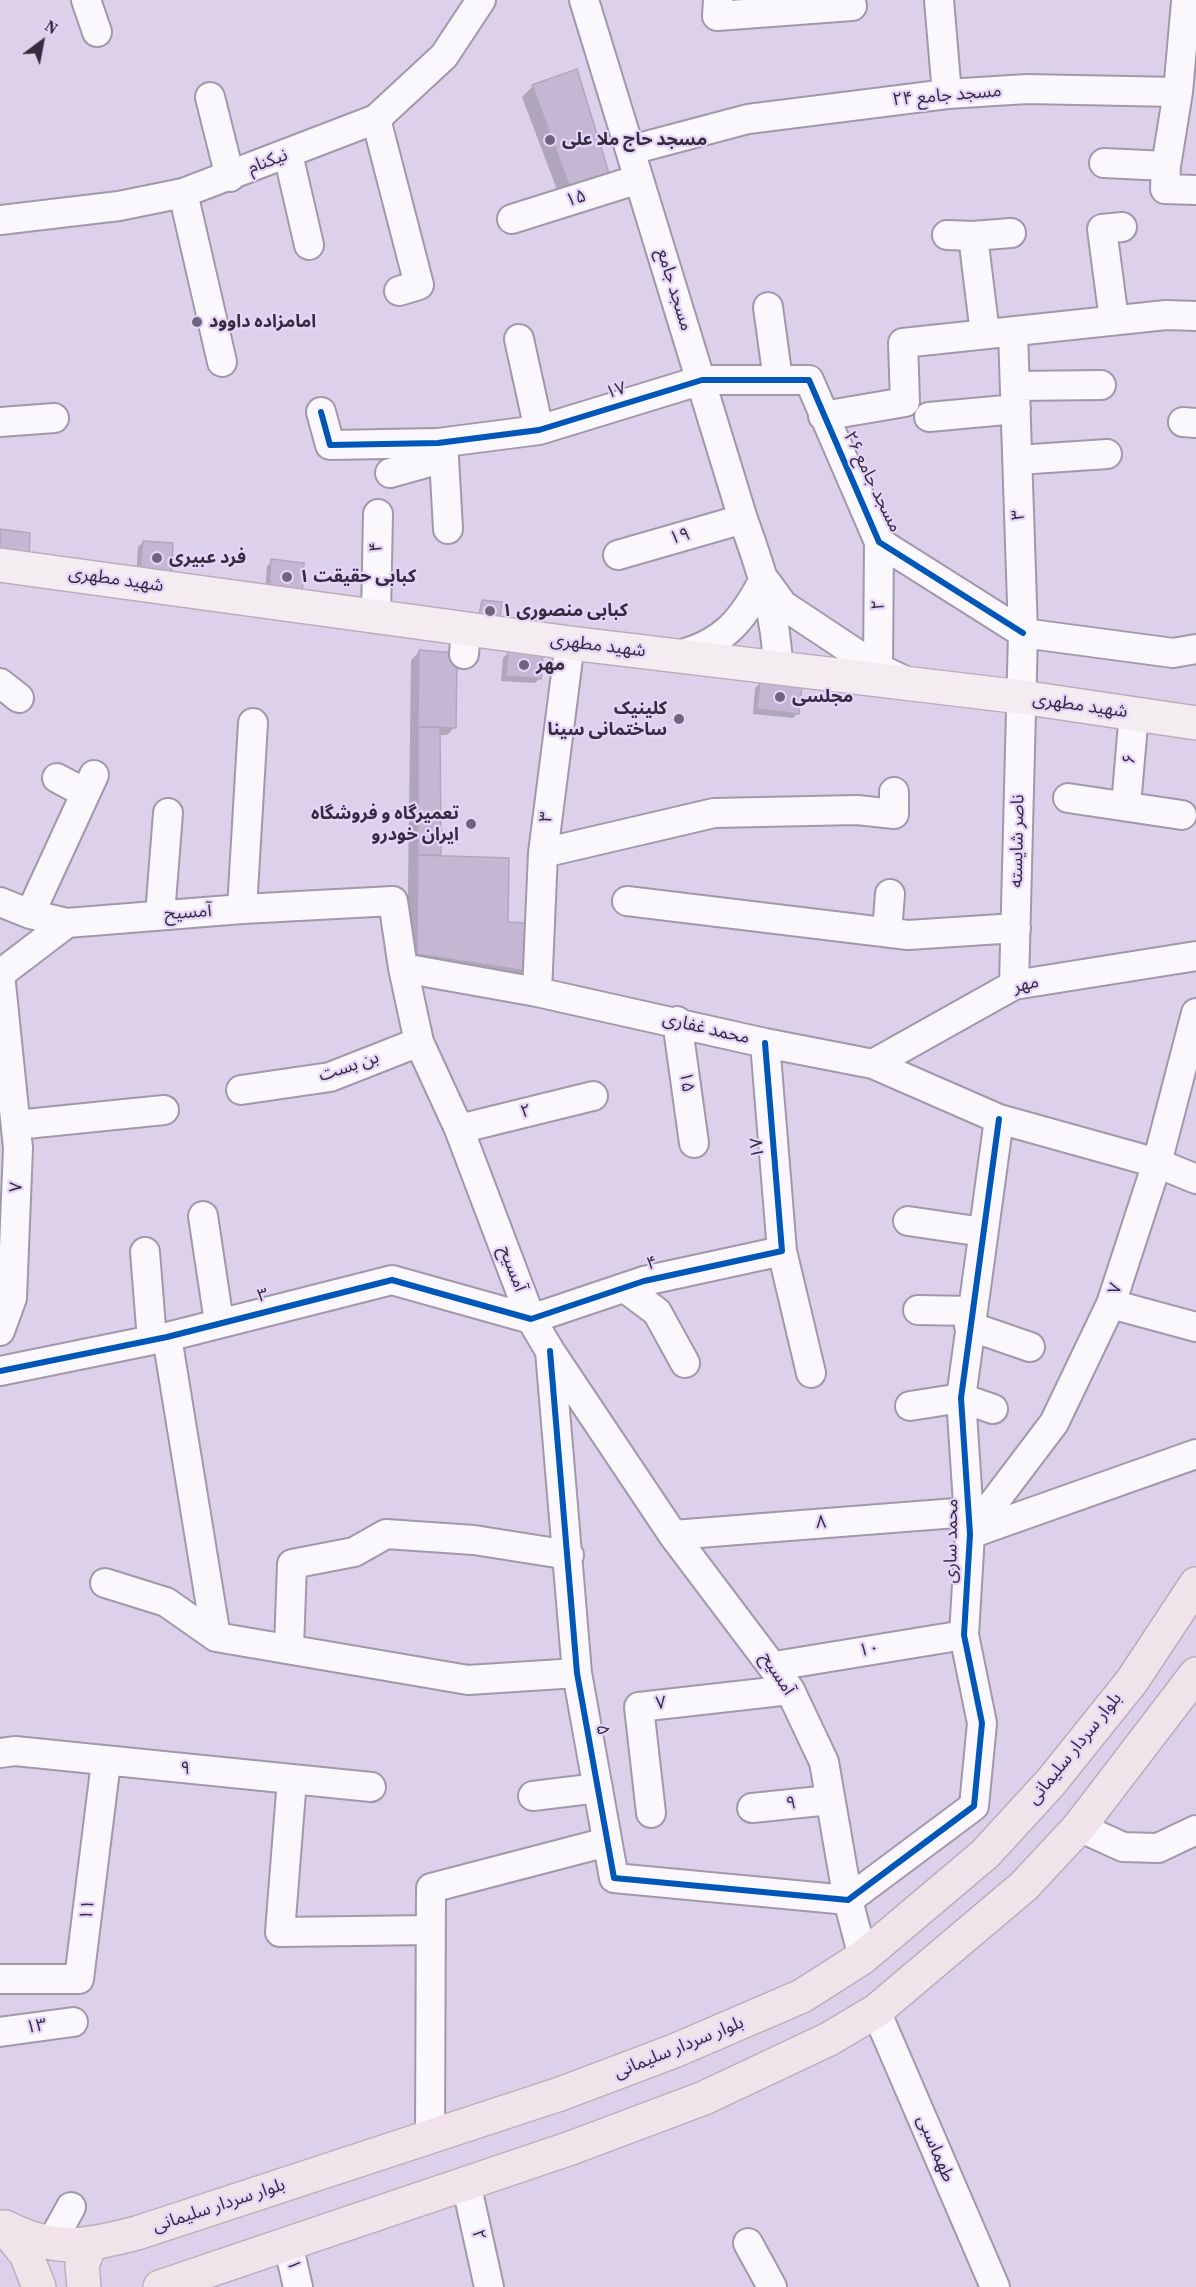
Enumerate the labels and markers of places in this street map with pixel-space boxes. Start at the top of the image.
place label: مسجد حاج ملا علی [562,129,707,151]
marker: مسجد حاج ملا علی [543,133,557,147]
place label: امامزاده داوود [209,311,316,333]
marker: امامزاده داوود [190,315,204,329]
place label: فرد عبیری [169,547,246,569]
marker: فرد عبیری [150,551,164,565]
place label: کبابی حقیقت ۱ [299,566,416,588]
marker: کبابی حقیقت ۱ [280,570,294,584]
place label: کبابی منصوری ۱ [502,600,628,622]
marker: کبابی منصوری ۱ [483,604,497,618]
place label: مهر [536,654,565,676]
marker: مهر [517,658,531,672]
place label: مجلسی [792,686,853,708]
marker: مجلسی [773,690,787,704]
place label: کلینیک ساختمانی سینا [547,698,667,740]
marker: کلینیک ساختمانی سینا [672,712,686,726]
place label: تعمیرگاه و فروشگاه ایران خودرو [311,803,459,846]
marker: تعمیرگاه و فروشگاه ایران خودرو [464,817,478,831]

